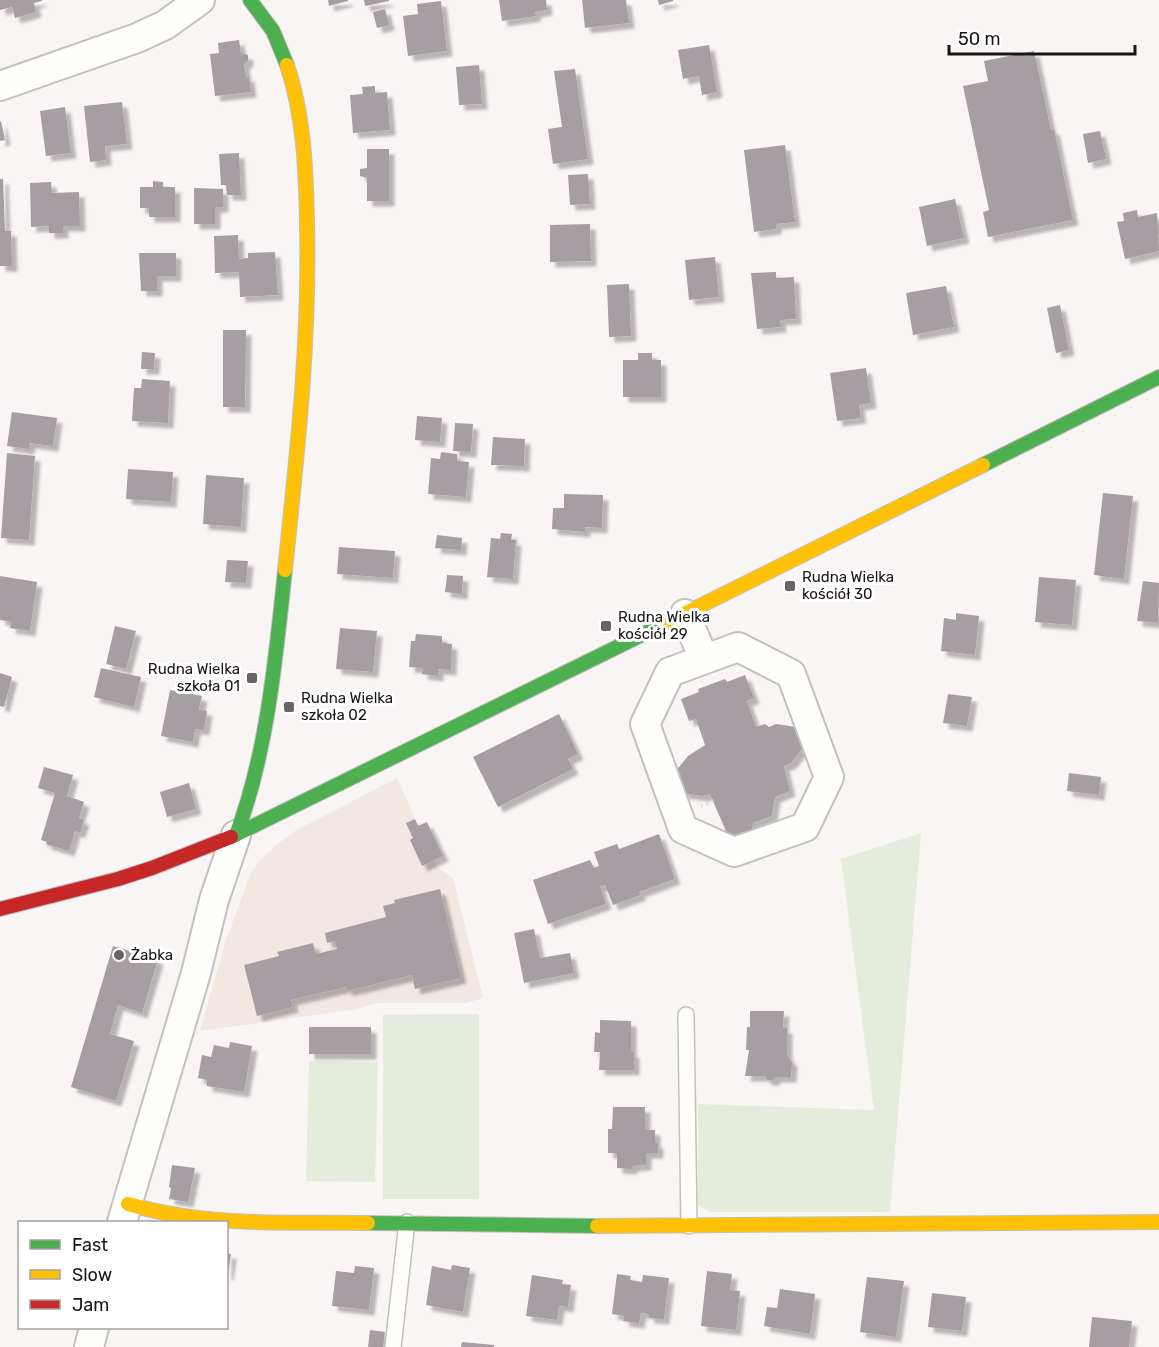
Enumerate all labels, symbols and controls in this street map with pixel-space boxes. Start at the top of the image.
scale bar [949,18,1135,56]
text: 50 m [958,28,1001,50]
place label: Rudna Wielka kościół 30 [802,568,894,603]
marker: Rudna Wielka kościół 30 [783,579,797,593]
place label: Rudna Wielka kościół 29 [618,608,710,643]
marker: Rudna Wielka kościół 29 [599,619,613,633]
place label: Rudna Wielka szkoła 01 [148,660,240,695]
marker: Rudna Wielka szkoła 01 [245,671,259,685]
place label: Rudna Wielka szkoła 02 [301,689,393,724]
marker: Rudna Wielka szkoła 02 [282,700,296,714]
place label: Żabka [131,946,173,964]
marker: Żabka [112,948,126,962]
legend [18,1221,228,1329]
text: Fast [72,1234,108,1256]
text: Slow [72,1264,112,1286]
text: Jam [72,1294,109,1316]

